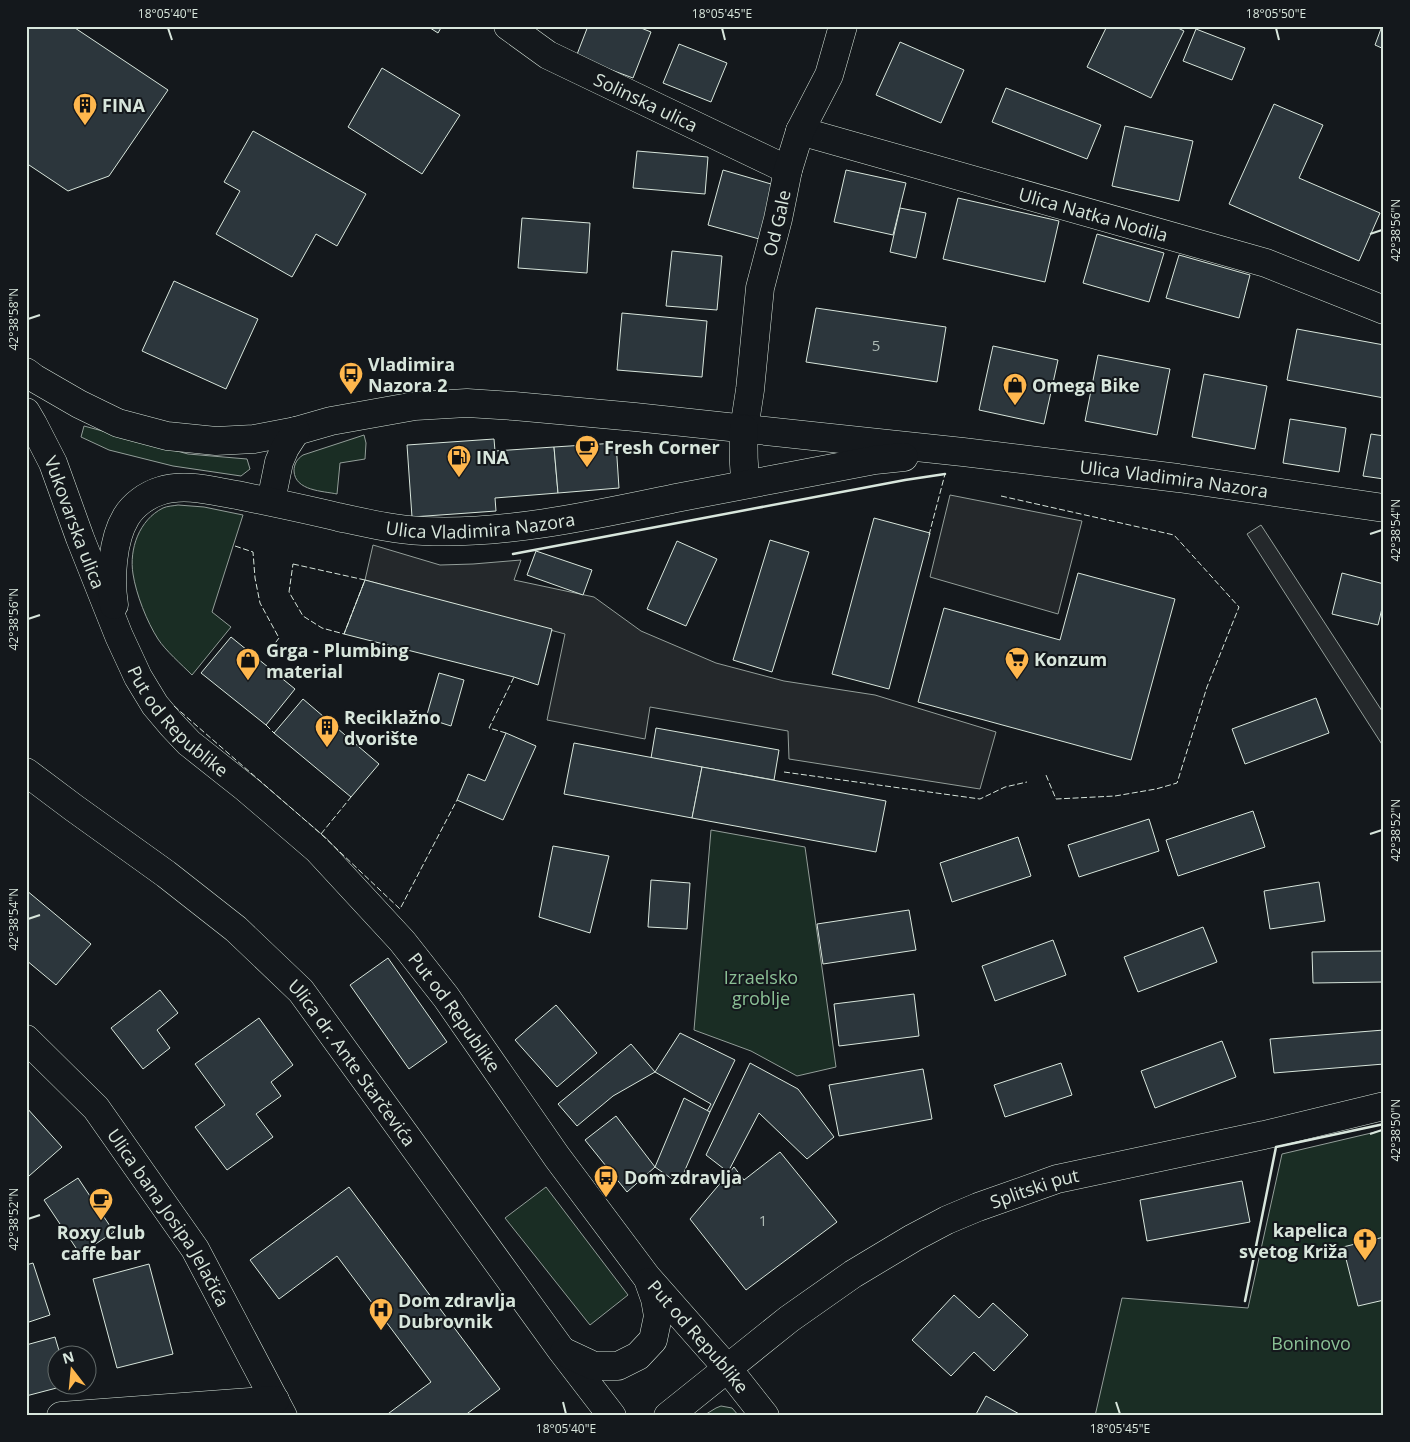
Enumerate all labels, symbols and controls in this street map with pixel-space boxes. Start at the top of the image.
text: 18°05'40"E [138,5,198,22]
text: 18°05'45"E [692,5,752,22]
text: 18°05'50"E [1246,5,1306,22]
street label: Solinska ulica [590,67,702,137]
building icon: FINA [72,92,98,126]
place label: FINA [102,93,145,117]
street label: Ulica Natka Nodila [1016,182,1171,247]
street label: Od Gale [757,188,796,259]
text: 42°38'56"N [1387,199,1404,261]
text: 42°38'58"N [5,288,22,350]
house number: 5 [872,335,880,355]
place label: Vladimira Nazora 2 [368,352,455,397]
bus stop icon: Vladimira Nazora 2 [338,361,364,395]
shop icon: Omega Bike [1002,372,1028,406]
place label: Omega Bike [1032,373,1140,397]
cafe icon: Fresh Corner [574,434,600,468]
place label: Fresh Corner [604,435,720,459]
fuel station icon: INA [446,444,472,478]
place label: INA [476,445,510,469]
street label: Vukovarska ulica [39,452,111,592]
street label: Ulica Vladimira Nazora [1078,454,1270,503]
text: 42°38'54"N [1387,499,1404,561]
street label: Ulica Vladimira Nazora [384,507,577,544]
text: 42°38'56"N [5,588,22,650]
place label: Grga - Plumbing material [266,638,409,683]
supermarket icon: Konzum [1004,646,1030,680]
shop icon: Grga - Plumbing material [235,647,261,681]
place label: Konzum [1034,647,1107,671]
street label: Put od Republike [122,662,234,782]
place label: Reciklažno dvorište [344,705,441,750]
building icon: Reciklažno dvorište [314,714,340,748]
text: 42°38'52"N [1387,799,1404,861]
text: 42°38'54"N [5,888,22,950]
street label: Put od Republike [403,947,506,1077]
park label: Izraelsko groblje [724,965,798,1010]
street label: Ulica dr. Ante Starčevića [283,973,421,1151]
text: 42°38'50"N [1387,1099,1404,1161]
street label: Ulica bana Josipa Jelačića [102,1124,235,1311]
street label: Splitski put [987,1163,1081,1214]
bus stop icon: Dom zdravlja [593,1164,619,1198]
place label: Dom zdravlja [624,1165,742,1189]
cafe icon: Roxy Club caffe bar [88,1187,114,1221]
text: 42°38'52"N [5,1188,22,1250]
house number: 1 [759,1210,767,1230]
place label: kapelica svetog Križa [1239,1218,1348,1263]
place label: Roxy Club caffe bar [57,1220,145,1265]
church icon: kapelica svetog Križa [1352,1227,1378,1261]
street label: Put od Republike [643,1275,754,1398]
place label: Dom zdravlja Dubrovnik [398,1288,516,1333]
hospital icon: Dom zdravlja Dubrovnik [368,1297,394,1331]
park label: Boninovo [1271,1331,1351,1355]
north arrow [48,1344,98,1394]
text: N [60,1346,76,1368]
text: 18°05'40"E [536,1420,596,1437]
text: 18°05'45"E [1090,1420,1150,1437]

